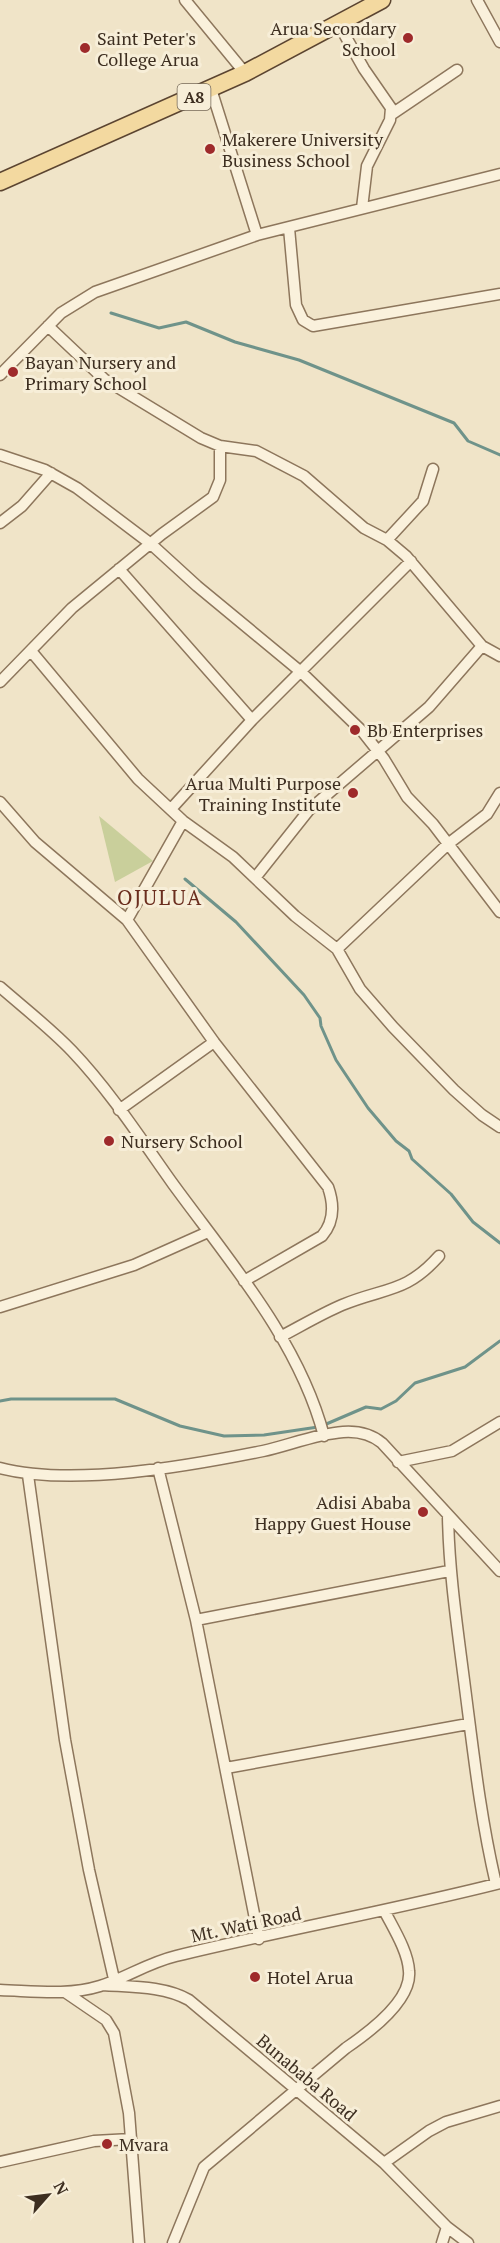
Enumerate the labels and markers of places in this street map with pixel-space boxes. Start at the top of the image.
place label: Arua Secondary School [270,16,397,61]
place label: Saint Peter's College Arua [97,26,199,71]
marker: Arua Secondary School [401,31,415,45]
marker: Saint Peter's College Arua [78,41,92,55]
place label: Makerere University Business School [222,127,384,172]
marker: Makerere University Business School [203,142,217,156]
place label: Bayan Nursery and Primary School [25,350,176,395]
marker: Bayan Nursery and Primary School [6,365,20,379]
place label: Bb Enterprises [367,718,483,742]
marker: Bb Enterprises [348,723,362,737]
place label: Arua Multi Purpose Training Institute [185,771,341,816]
marker: Arua Multi Purpose Training Institute [346,786,360,800]
place label: Nursery School [121,1129,243,1153]
marker: Nursery School [102,1134,116,1148]
place label: Adisi Ababa Happy Guest House [254,1490,411,1535]
marker: Adisi Ababa Happy Guest House [416,1505,430,1519]
place label: Hotel Arua [267,1965,354,1989]
marker: Hotel Arua [248,1970,262,1984]
place label: Mvara [119,2132,169,2156]
marker: Mvara [100,2137,114,2151]

